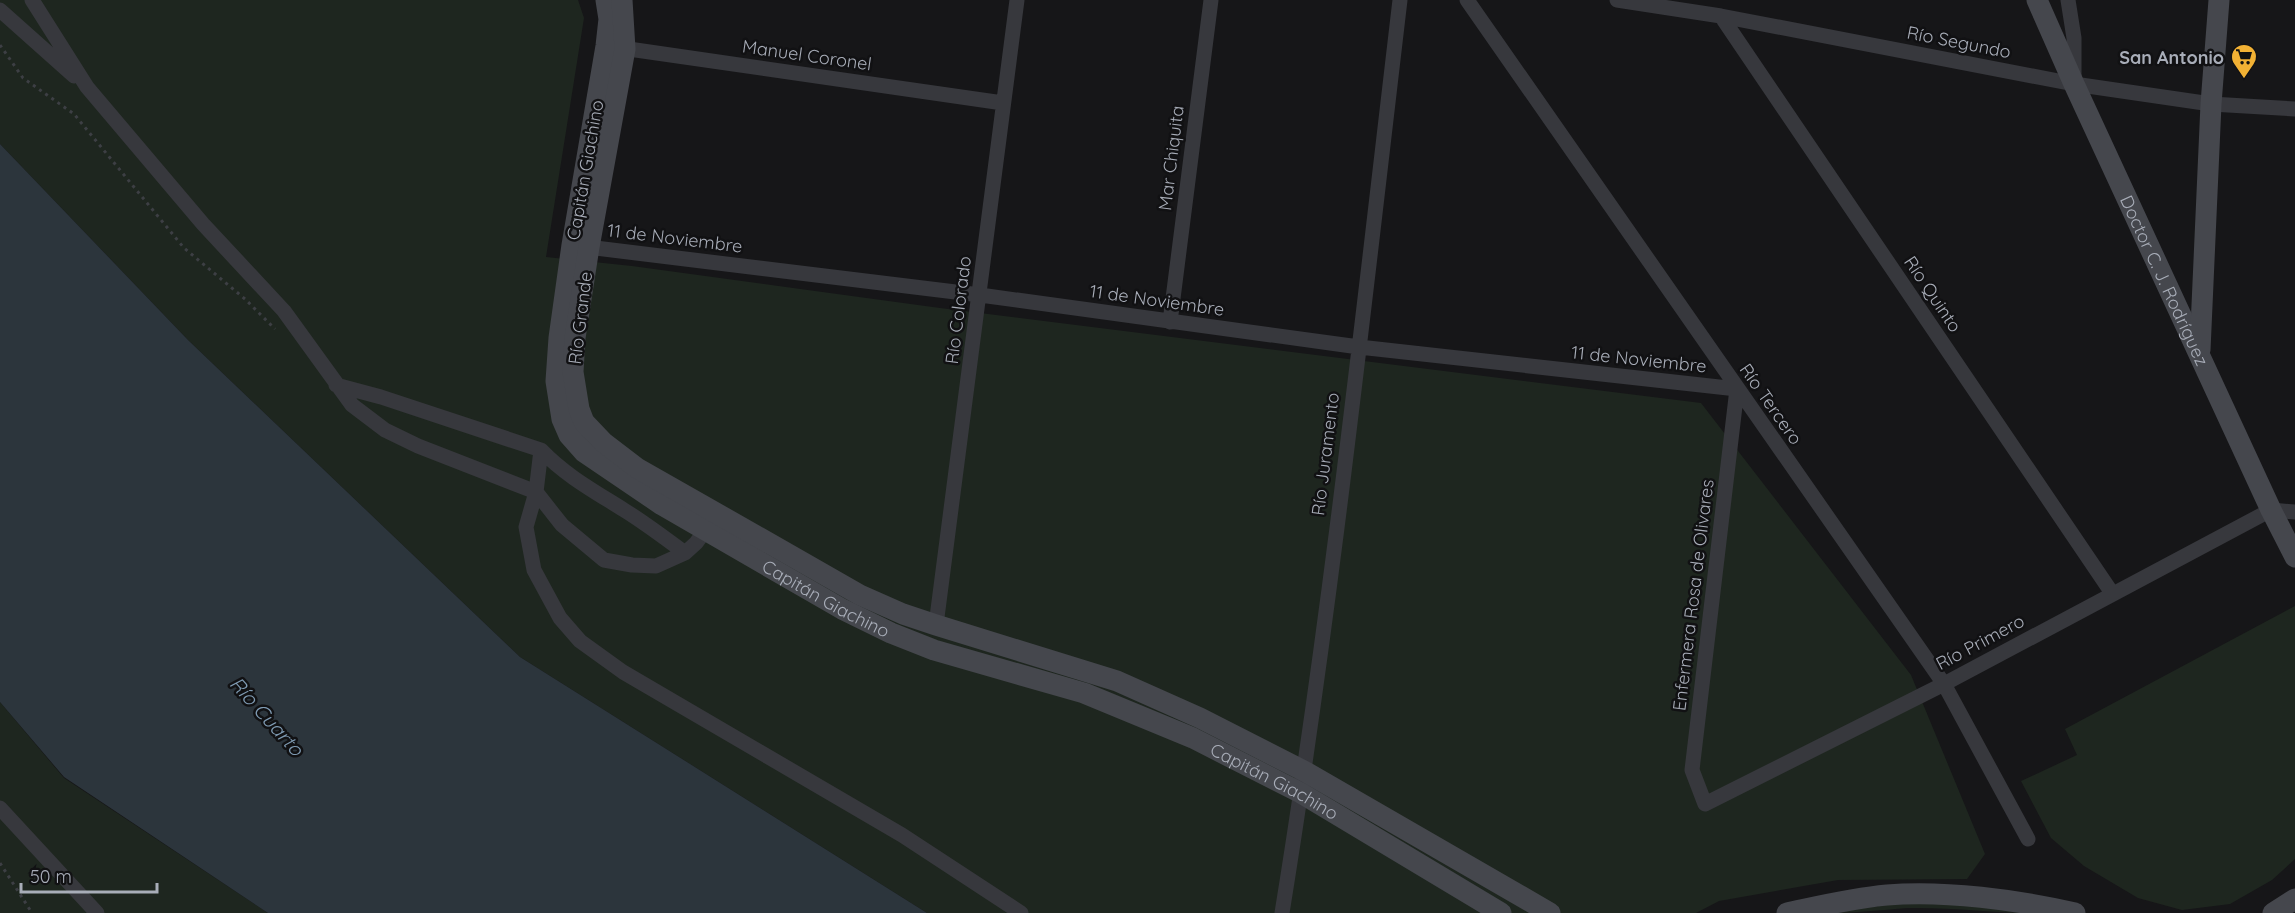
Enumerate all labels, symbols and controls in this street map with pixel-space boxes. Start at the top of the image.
street label: Río Segundo [1905,21,2013,63]
street label: Manuel Coronel [741,35,873,75]
supermarket icon: San Antonio [2229,42,2259,80]
place label: San Antonio [2119,46,2224,69]
street label: Capitán Giachino [561,98,609,242]
street label: Mar Chiquita [1153,104,1189,212]
street label: Doctor C. J. Rodríguez [2115,191,2214,369]
street label: 11 de Noviembre [606,218,744,258]
street label: Río Quinto [1899,251,1967,337]
street label: Río Colorado [940,255,976,365]
street label: Río Grande [563,270,597,366]
street label: 11 de Noviembre [1088,279,1226,321]
street label: 11 de Noviembre [1570,340,1708,378]
street label: Río Tercero [1735,359,1807,449]
street label: Río Juramento [1306,391,1344,517]
street label: Enfermera Rosa de Olivares [1667,478,1719,712]
street label: Capitán Giachino [758,554,894,642]
street label: Río Primero [1932,609,2028,675]
water label: Río Cuarto [225,671,310,762]
street label: Capitán Giachino [1207,737,1343,824]
scale bar [21,856,158,894]
text: 50 m [30,865,72,888]

